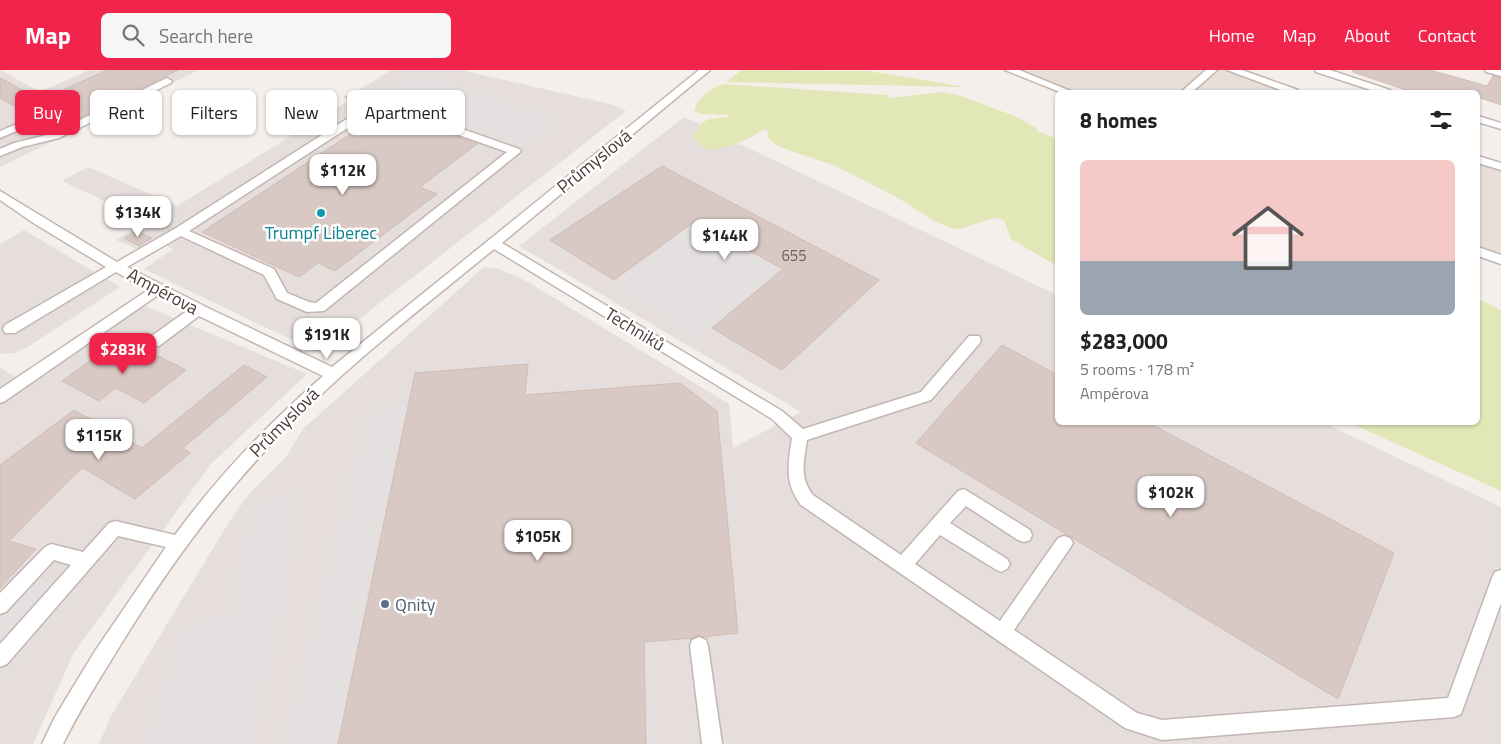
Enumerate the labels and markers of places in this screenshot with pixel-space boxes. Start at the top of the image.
pin: $112K [308,154,378,196]
pin: $134K [103,196,173,238]
marker: Trumpf Liberec [315,207,327,219]
pin: $144K [690,218,760,261]
place label: Trumpf Liberec [265,219,377,246]
pin: $191K [292,318,362,360]
pin: $283K [88,332,158,375]
pin: $115K [64,418,134,461]
pin: $102K [1136,476,1206,518]
pin: $105K [503,520,573,562]
place label: Qnity [395,591,436,618]
marker: Qnity [379,598,391,610]

